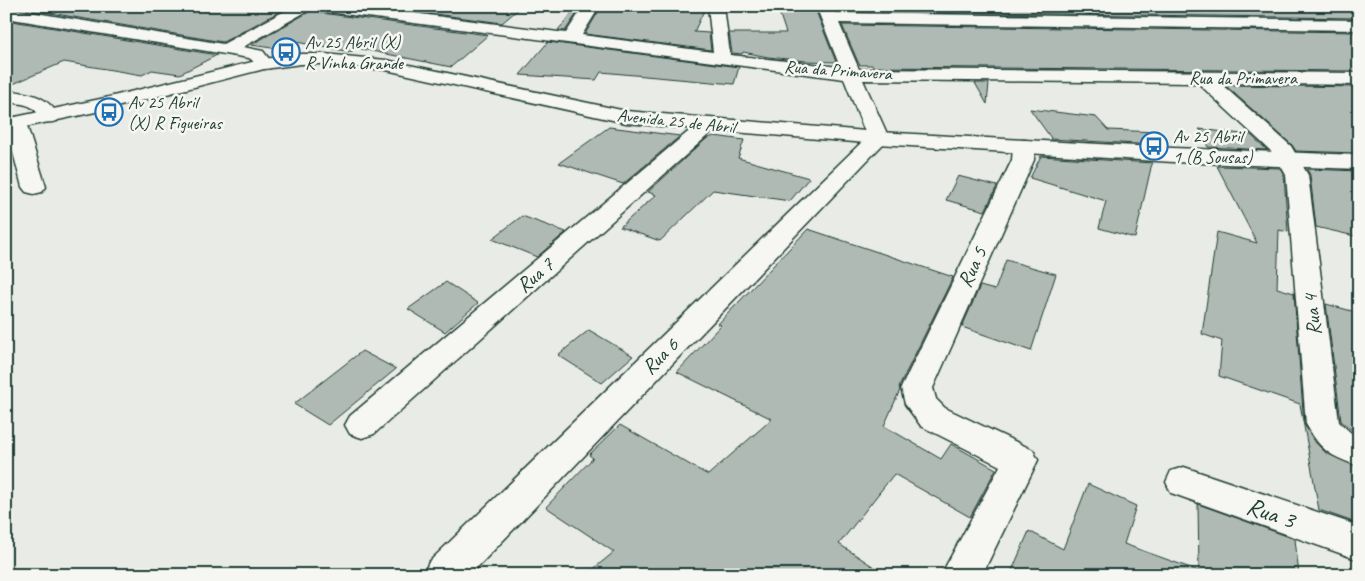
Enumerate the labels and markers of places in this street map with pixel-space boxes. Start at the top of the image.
place label: Av 25 Abril (X) R Vinha Grande [305,31,404,74]
bus stop icon: Av 25 Abril (X) R Vinha Grande [271,37,301,67]
place label: Av 25 Abril (X) R Figueiras [128,91,223,134]
bus stop icon: Av 25 Abril (X) R Figueiras [94,97,124,127]
place label: Av 25 Abril 1 (B Sousas) [1173,125,1254,168]
bus stop icon: Av 25 Abril 1 (B Sousas) [1139,131,1169,161]

